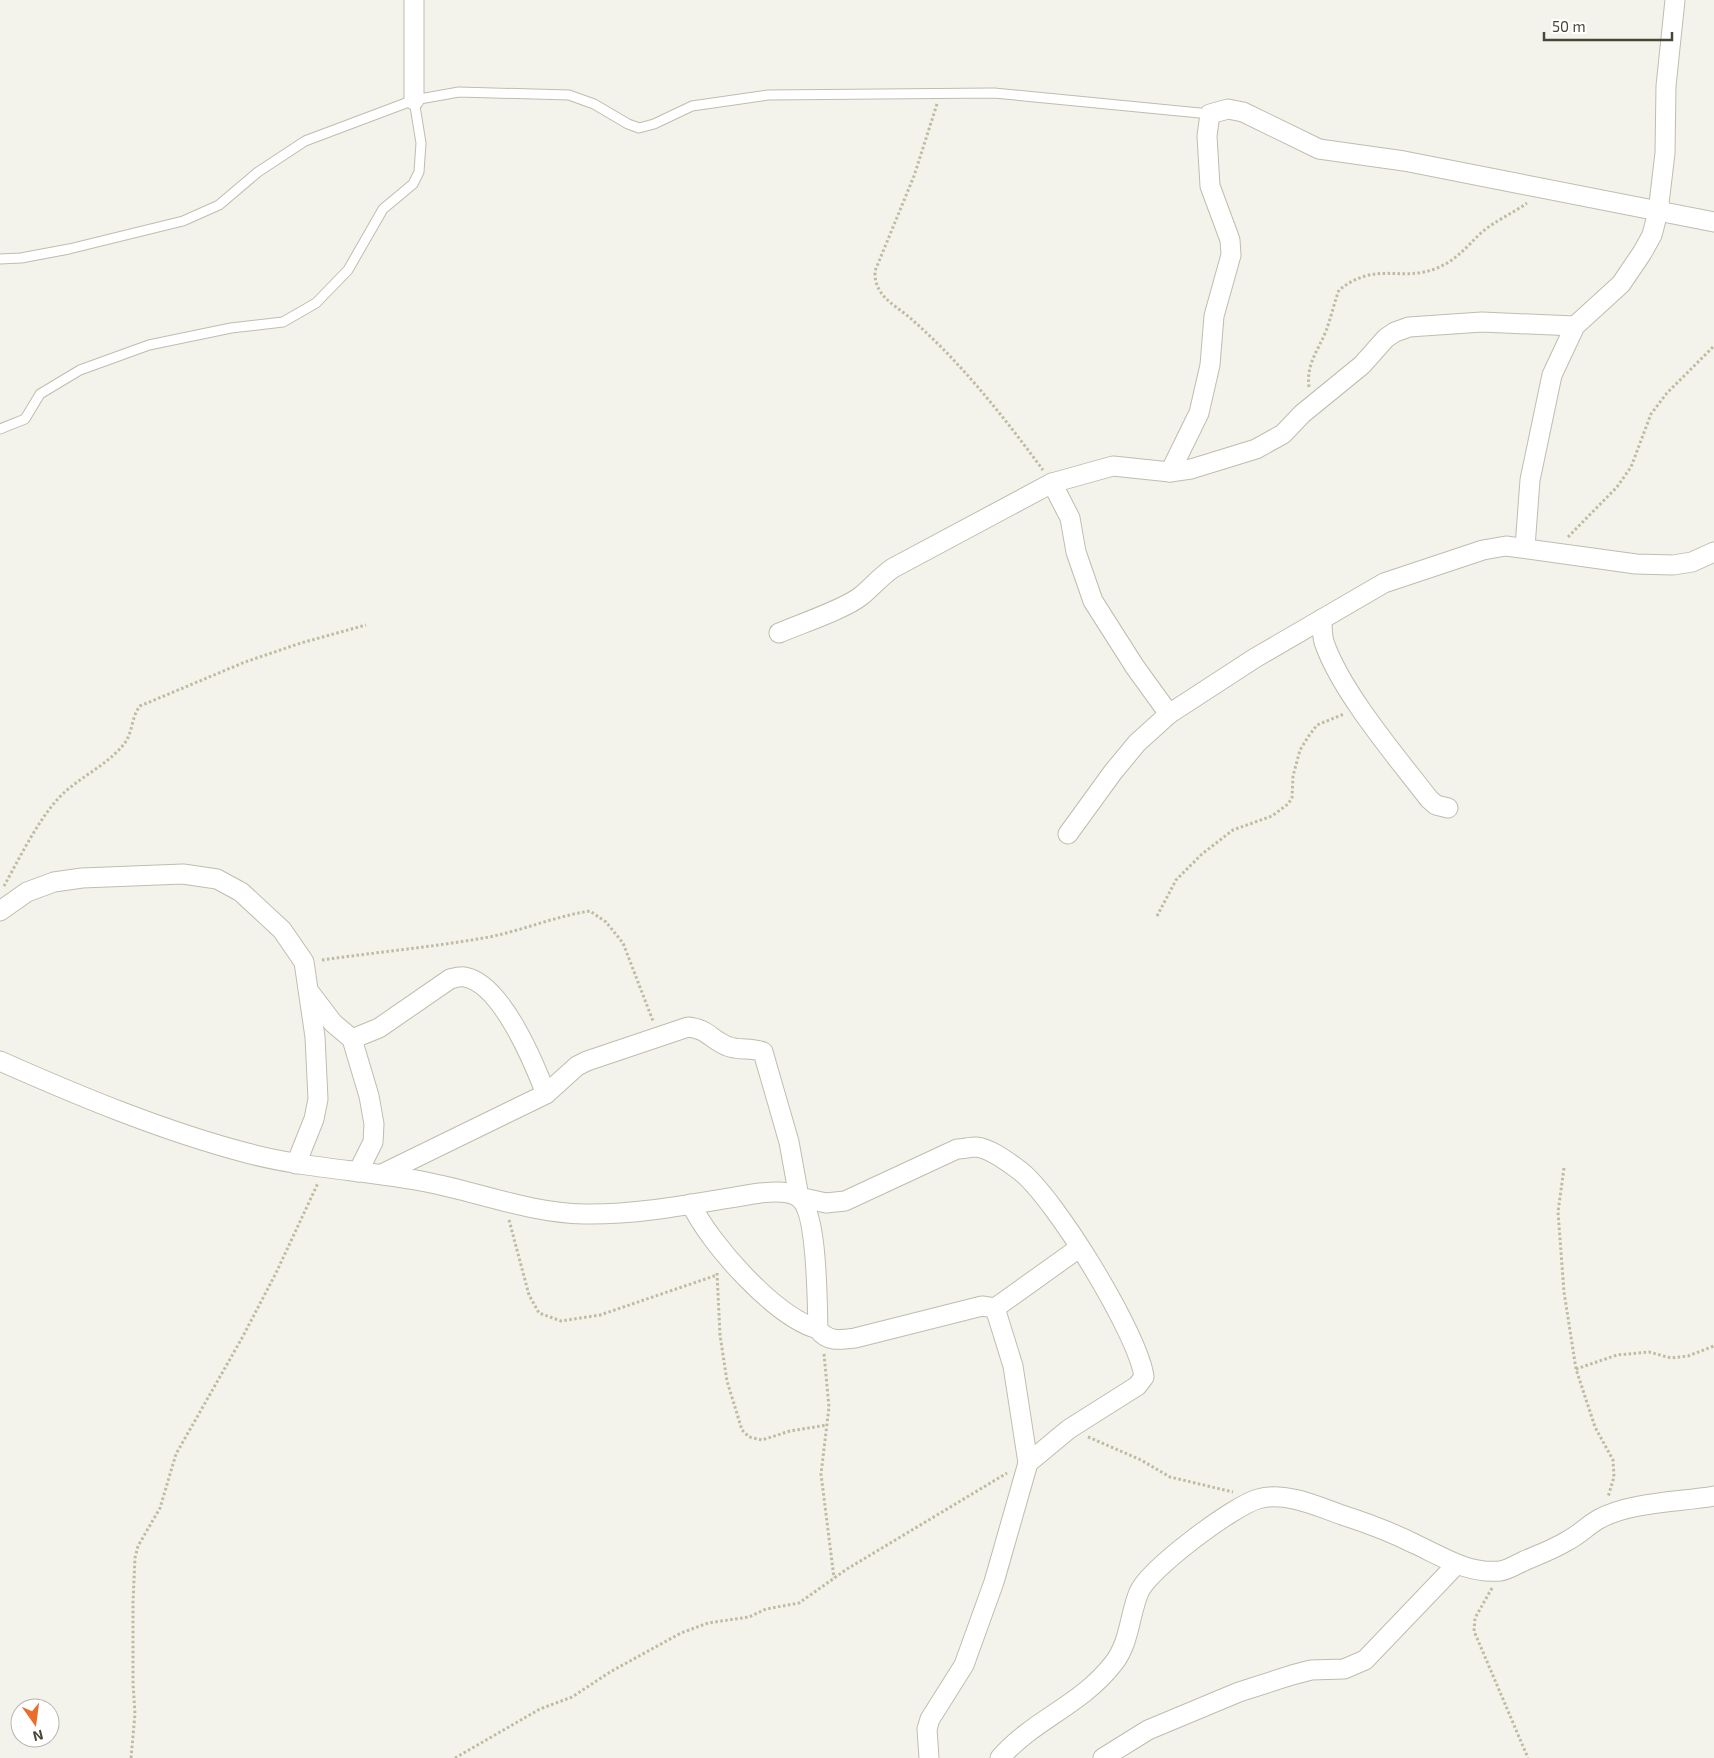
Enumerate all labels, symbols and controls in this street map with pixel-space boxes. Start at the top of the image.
scale bar [1544,10,1672,42]
text: 50 m [1552,17,1586,35]
north arrow [10,1698,60,1748]
text: N [31,1727,45,1746]

